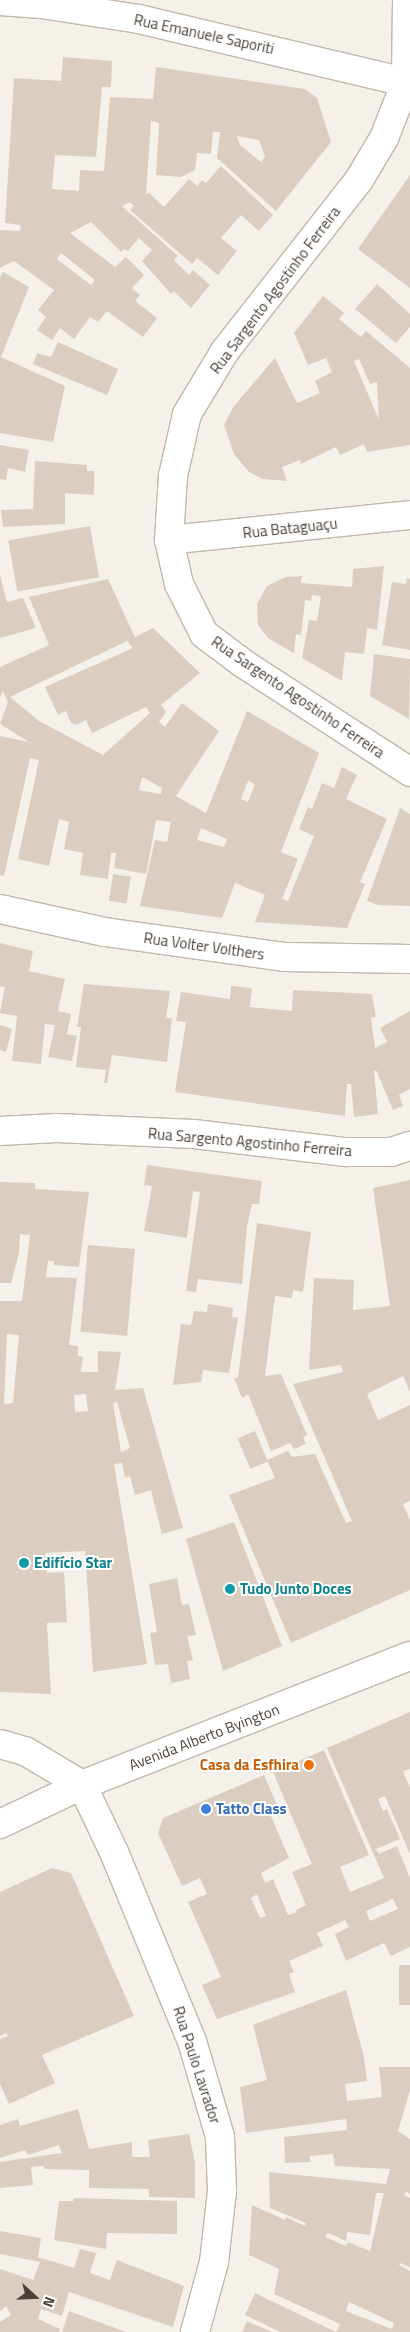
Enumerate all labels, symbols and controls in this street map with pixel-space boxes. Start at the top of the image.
street label: Rua Emanuele Saporiti [132,10,276,58]
street label: Rua Sargento Agostinho Ferreira [206,203,344,377]
street label: Rua Bataguaçu [242,514,338,542]
street label: Rua Sargento Agostinho Ferreira [208,632,388,762]
street label: Rua Volter Volthers [143,929,265,963]
street label: Rua Sargento Agostinho Ferreira [147,1124,353,1160]
place label: Edifício Star [34,1554,112,1572]
marker: Edifício Star [18,1557,30,1569]
place label: Tudo Junto Doces [240,1580,352,1598]
marker: Tudo Junto Doces [224,1583,236,1595]
street label: Avenida Alberto Byington [126,1700,282,1774]
place label: Casa da Esfhira [200,1756,299,1774]
marker: Casa da Esfhira [303,1759,315,1771]
place label: Tatto Class [216,1800,287,1818]
marker: Tatto Class [200,1803,212,1815]
street label: Rua Paulo Lavrador [170,2004,224,2126]
north arrow [10,2272,60,2322]
text: N [38,2294,61,2310]

